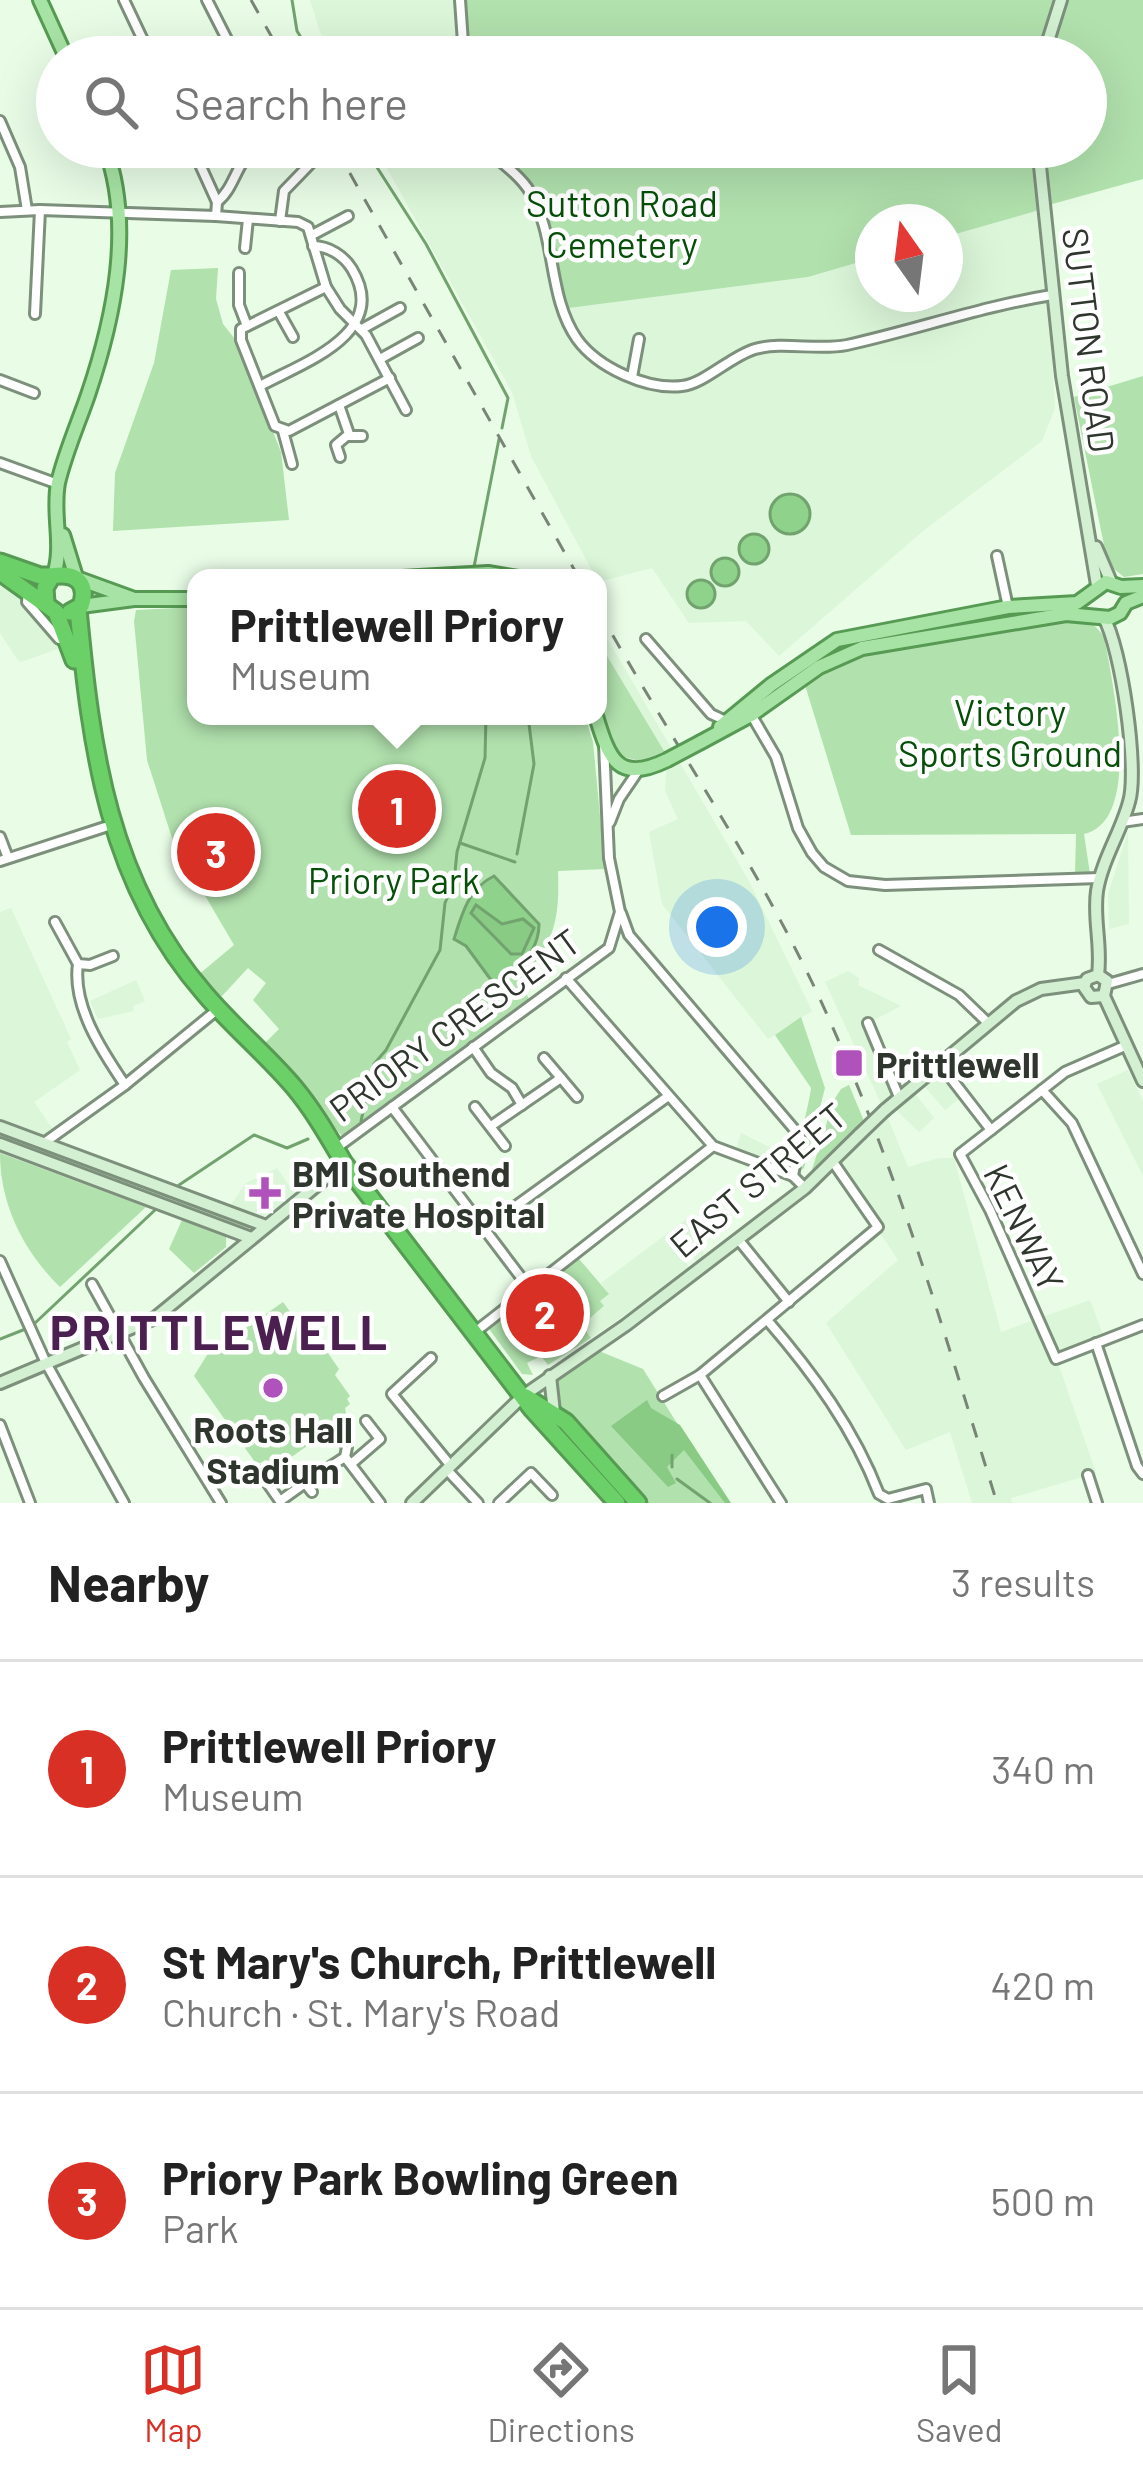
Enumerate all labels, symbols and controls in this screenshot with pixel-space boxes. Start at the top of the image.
search box [36,36,1107,168]
icon: search [78,69,144,135]
text: Search here [174,75,408,129]
park label: Sutton Road Cemetery [526,181,718,265]
north arrow [855,204,963,312]
street label: SUTTON ROAD [1055,225,1125,455]
popup [187,569,607,725]
text: Prittlewell Priory [230,597,564,651]
text: Museum [230,651,371,698]
park label: Victory Sports Ground [898,690,1122,774]
pin: 1 [358,764,436,854]
pin: 3 [177,807,255,897]
park label: Priory Park [308,858,480,901]
your location [687,897,747,957]
street label: PRIORY CRESCENT [320,919,588,1129]
place label: Prittlewell [876,1042,1039,1085]
marker: Prittlewell [833,1047,865,1079]
street label: EAST STREET [660,1093,854,1265]
place label: BMI Southend Private Hospital [292,1151,545,1235]
street label: KENWAY [976,1156,1074,1298]
marker: BMI Southend Private Hospital [249,1177,281,1209]
pin: 2 [506,1268,584,1358]
district label: PRITTLEWELL [50,1302,390,1360]
marker: Roots Hall Stadium [260,1375,286,1401]
place label: Roots Hall Stadium [193,1407,353,1491]
text: Nearby [48,1551,209,1612]
text: 3 results [951,1558,1095,1605]
text: Prittlewell Priory [162,1718,496,1772]
text: 1 [80,1745,94,1792]
text: 340 m [991,1745,1095,1792]
text: Museum [162,1772,304,1819]
text: St Mary's Church, Prittlewell [162,1934,716,1988]
text: 2 [76,1961,98,2008]
text: 420 m [991,1961,1095,2008]
text: Church · St. Mary's Road [162,1988,560,2035]
text: Priory Park Bowling Green [162,2150,679,2204]
text: 3 [76,2177,98,2224]
text: 500 m [991,2177,1095,2224]
text: Park [162,2204,239,2251]
tab: Map [140,2337,206,2449]
tab: Directions [487,2337,635,2449]
tab: Saved [916,2337,1003,2449]

